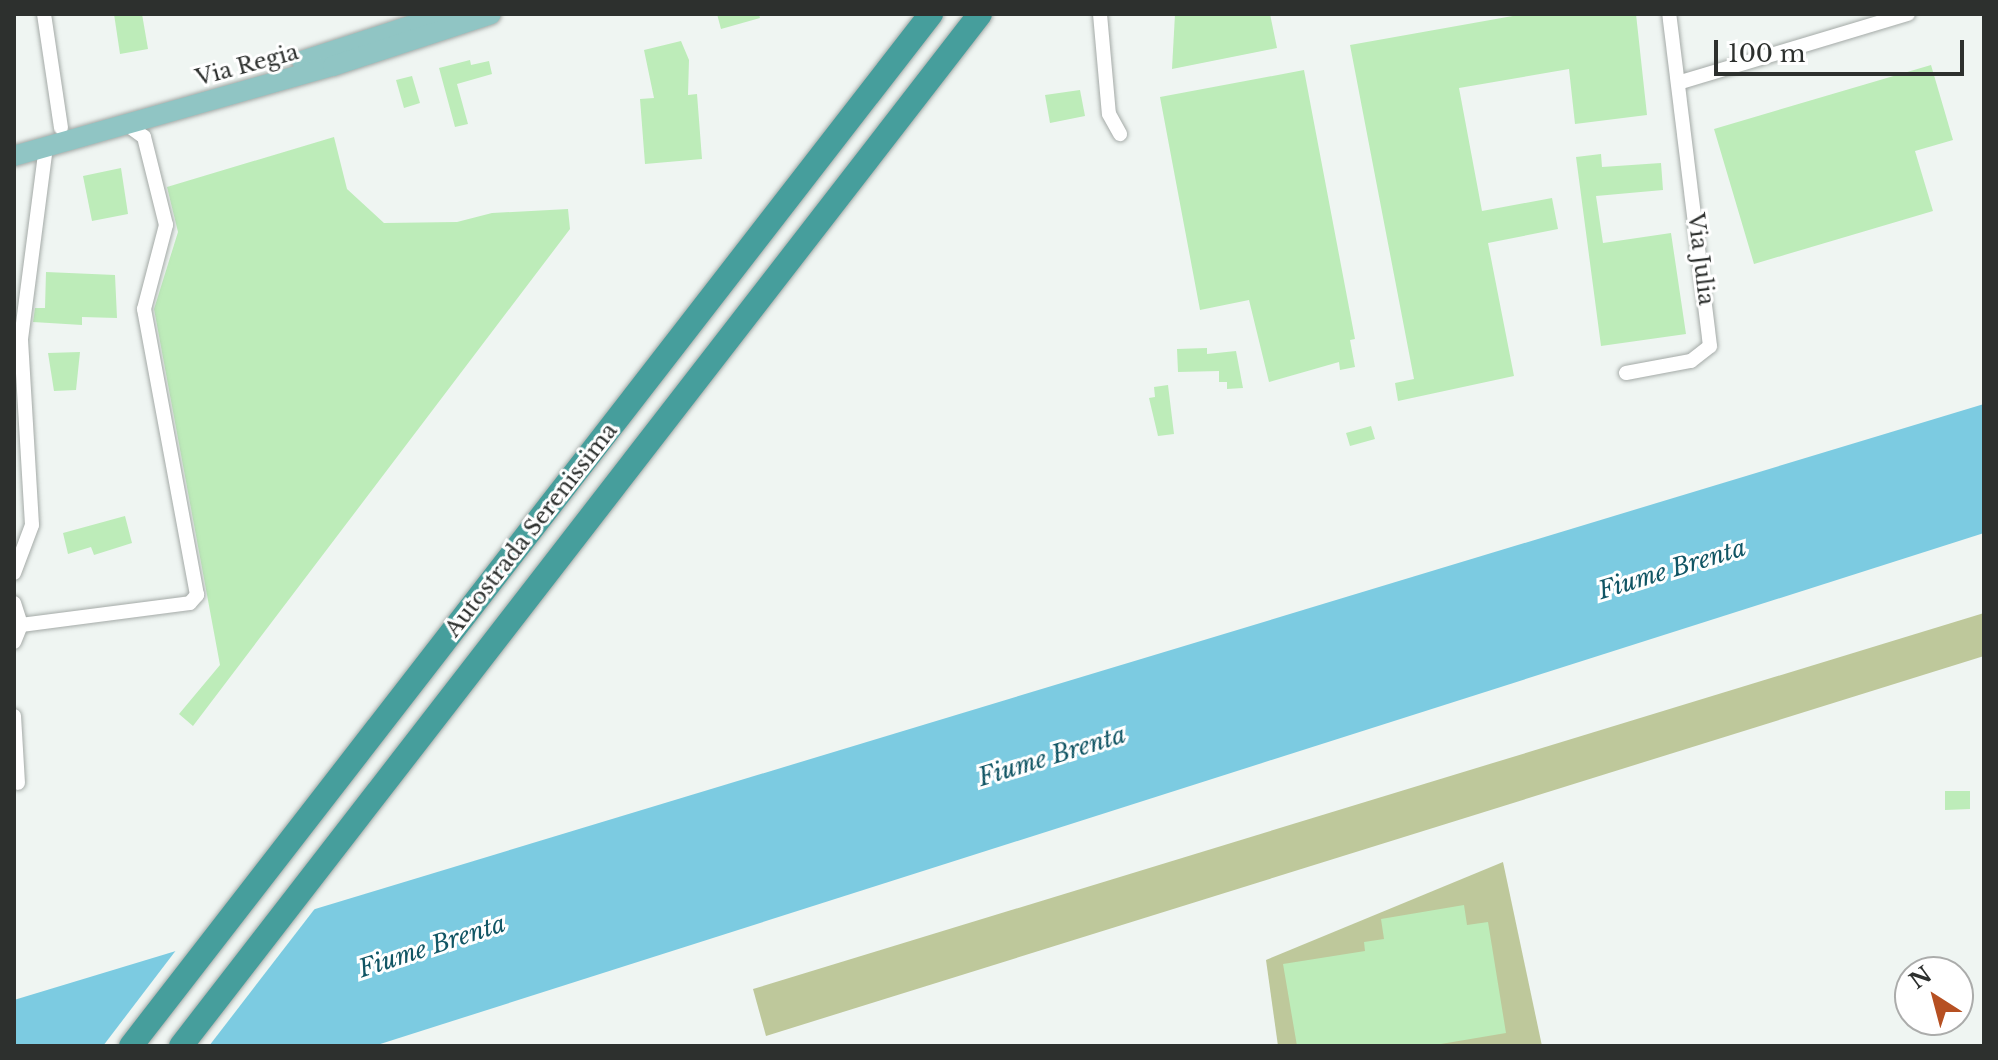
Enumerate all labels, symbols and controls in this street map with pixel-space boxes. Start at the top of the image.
scale bar [1718,24,1968,74]
street label: Via Regia [193,39,301,91]
text: 100 m [1728,39,1806,68]
street label: Via Julia [1682,211,1720,307]
street label: Autostrada Serenissima [439,418,623,642]
water label: Fiume Brenta [1595,533,1749,605]
water label: Fiume Brenta [975,720,1129,792]
water label: Fiume Brenta [355,909,509,983]
north arrow [1894,956,1974,1036]
text: N [1904,961,1937,995]

